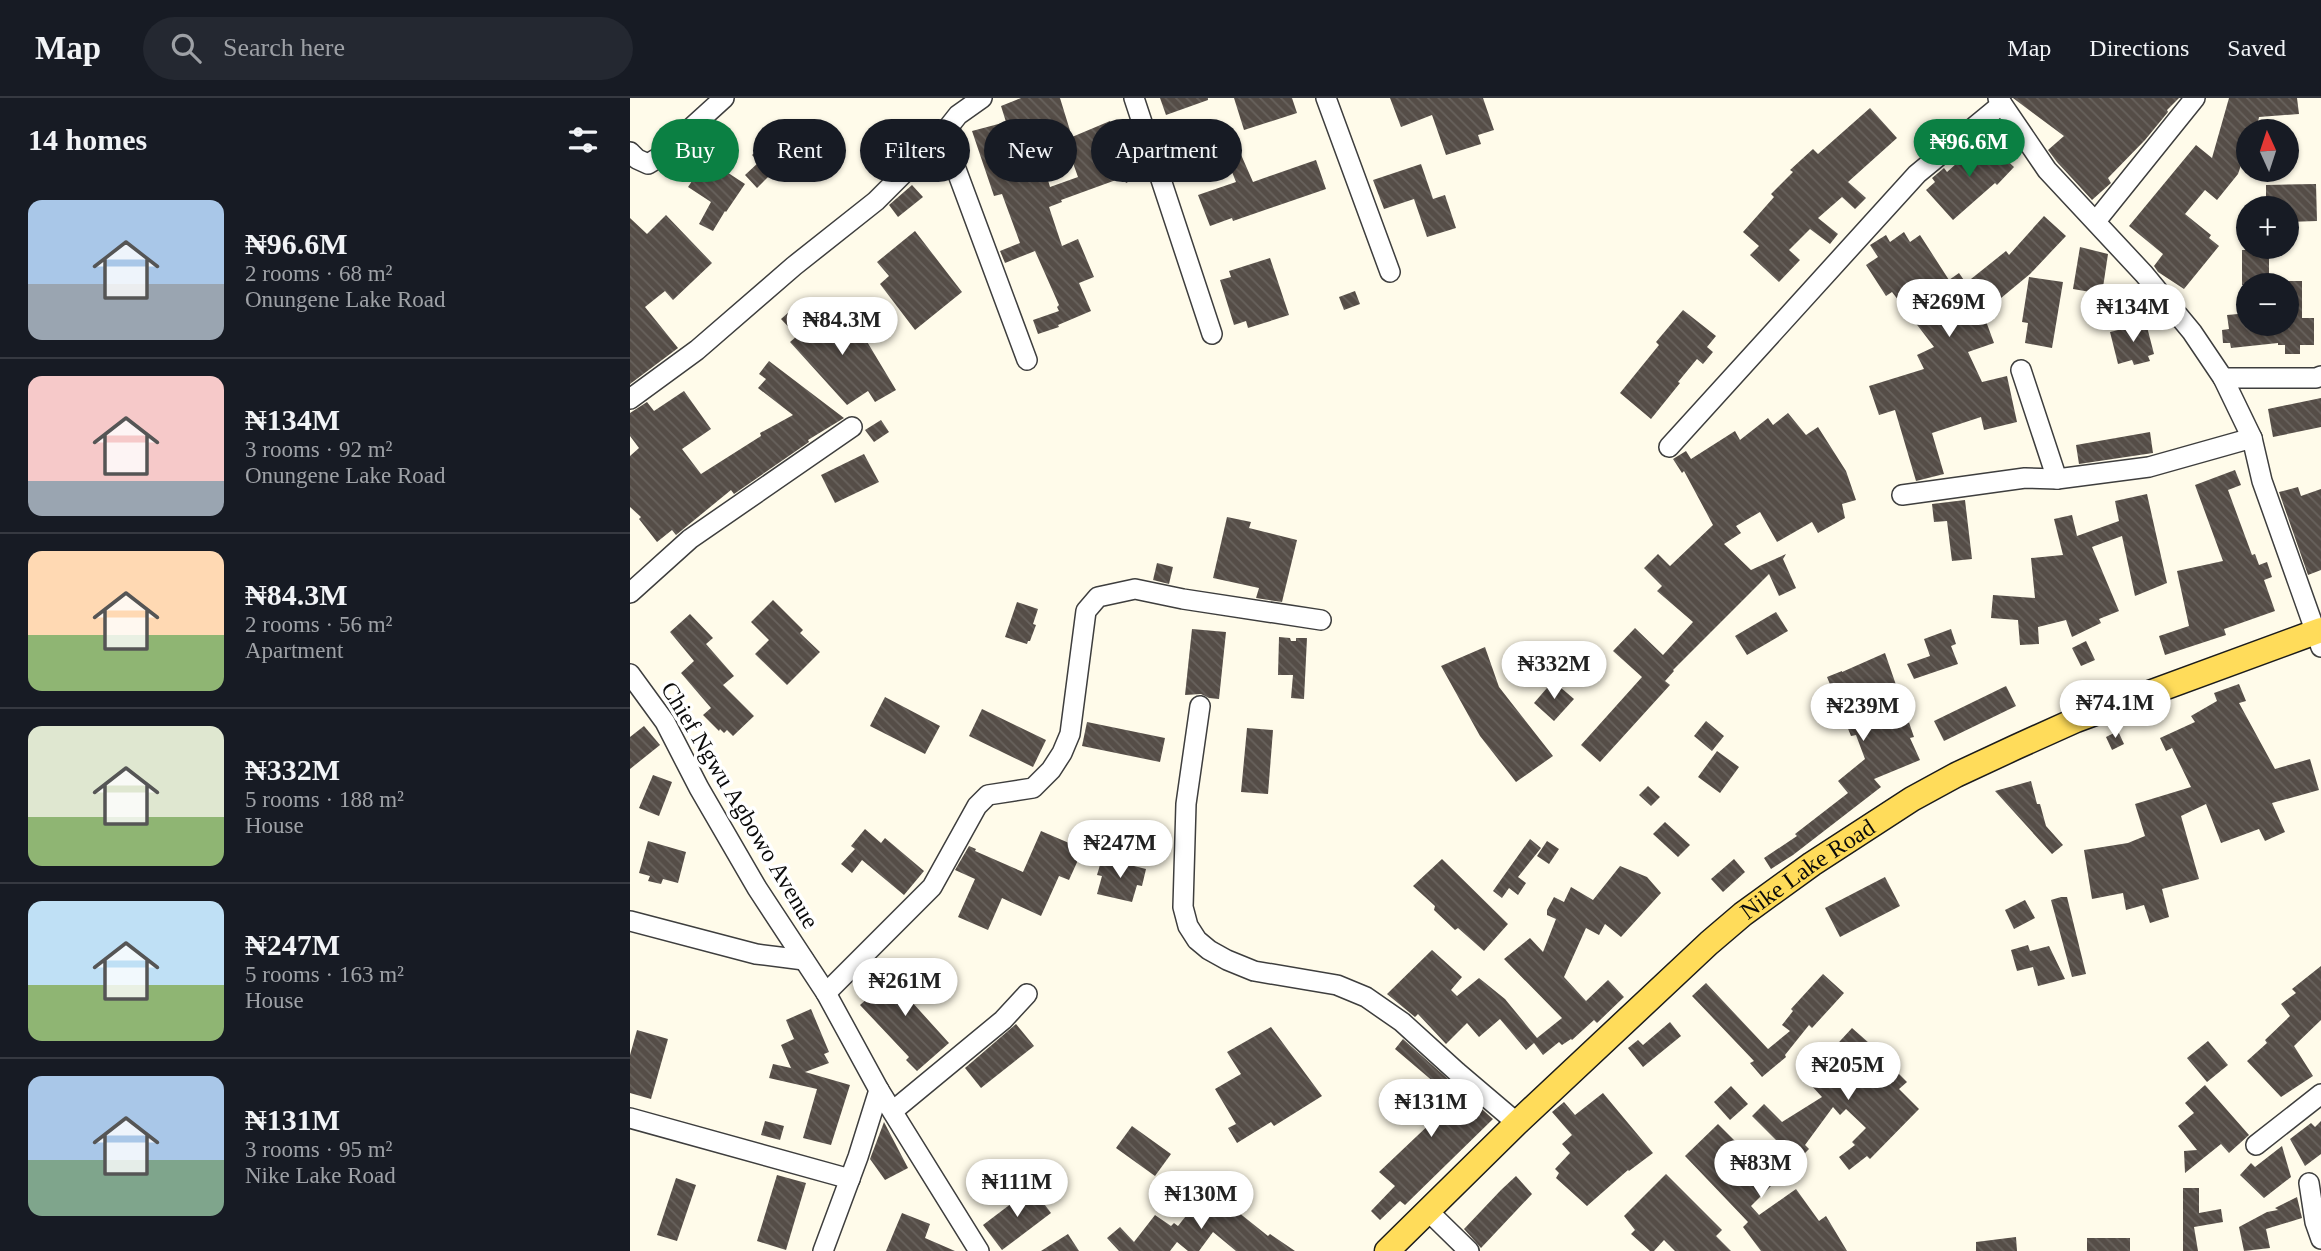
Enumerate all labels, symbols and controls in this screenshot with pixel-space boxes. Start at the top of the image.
search box [143,17,633,80]
icon: search [167,29,205,67]
text: Map [35,30,101,66]
text: Search here [223,33,345,62]
text: Map [2007,35,2051,61]
text: Directions [2089,35,2189,61]
text: Saved [2227,35,2286,61]
chip: Buy [651,119,739,182]
chip: Rent [753,119,846,182]
chip: Filters [860,119,970,182]
chip: New [984,119,1077,182]
chip: Apartment [1091,119,1242,182]
north arrow [2236,119,2300,182]
map controls [2236,119,2299,336]
pin: ₦96.6M [1912,120,2026,179]
icon: filters [564,121,602,159]
text: 14 homes [28,123,147,156]
text: ₦96.6M [1930,129,2008,154]
button: + [2236,196,2299,259]
text: ₦96.6M [245,227,347,260]
icon: home [84,228,168,312]
text: 2 rooms · 68 m² [245,261,392,286]
button: − [2236,273,2299,336]
pin: ₦269M [1900,280,1998,339]
pin: ₦134M [2084,285,2182,344]
text: Onungene Lake Road [245,287,446,312]
text: ₦269M [1913,289,1985,314]
text: ₦134M [2097,294,2169,319]
pin: ₦84.3M [785,298,899,357]
text: ₦84.3M [803,307,881,332]
text: ₦134M [245,403,340,436]
icon: home [84,404,168,488]
text: 3 rooms · 92 m² [245,437,392,462]
text: Onungene Lake Road [245,463,446,488]
text: ₦84.3M [245,578,347,611]
icon: home [84,579,168,663]
text: 2 rooms · 56 m² [245,612,392,637]
text: Apartment [245,638,343,663]
pin: ₦332M [1505,642,1603,701]
text: ₦332M [1518,651,1590,676]
street label: Chief Ngwu Agbowo Avenue [656,677,824,933]
pin: ₦74.1M [2058,680,2172,740]
pin: ₦239M [1814,684,1912,743]
text: ₦74.1M [2076,690,2154,715]
text: ₦239M [1827,693,1899,718]
text: ₦332M [245,753,340,786]
icon: home [84,754,168,838]
text: 5 rooms · 188 m² [245,787,404,812]
text: House [245,813,304,838]
street label: Nike Lake Road [1735,814,1880,925]
pin: ₦247M [1071,820,1169,880]
text: ₦247M [1084,830,1156,855]
text: ₦247M [245,928,340,961]
icon: home [84,929,168,1013]
pin: ₦261M [856,958,954,1018]
text: 5 rooms · 163 m² [245,962,404,987]
text: ₦261M [869,968,941,993]
text: House [245,988,304,1013]
pin: ₦205M [1799,1042,1897,1102]
text: ₦205M [1812,1052,1884,1077]
pin: ₦131M [1382,1080,1480,1139]
text: ₦131M [1395,1089,1467,1114]
text: ₦131M [245,1103,340,1136]
icon: home [84,1104,168,1188]
text: 3 rooms · 95 m² [245,1137,392,1162]
pin: ₦83M [1720,1140,1802,1200]
text: ₦83M [1730,1150,1792,1175]
pin: ₦111M [968,1160,1066,1219]
text: Nike Lake Road [245,1163,396,1188]
text: ₦111M [982,1169,1052,1194]
pin: ₦130M [1152,1172,1250,1231]
text: ₦130M [1165,1181,1237,1206]

